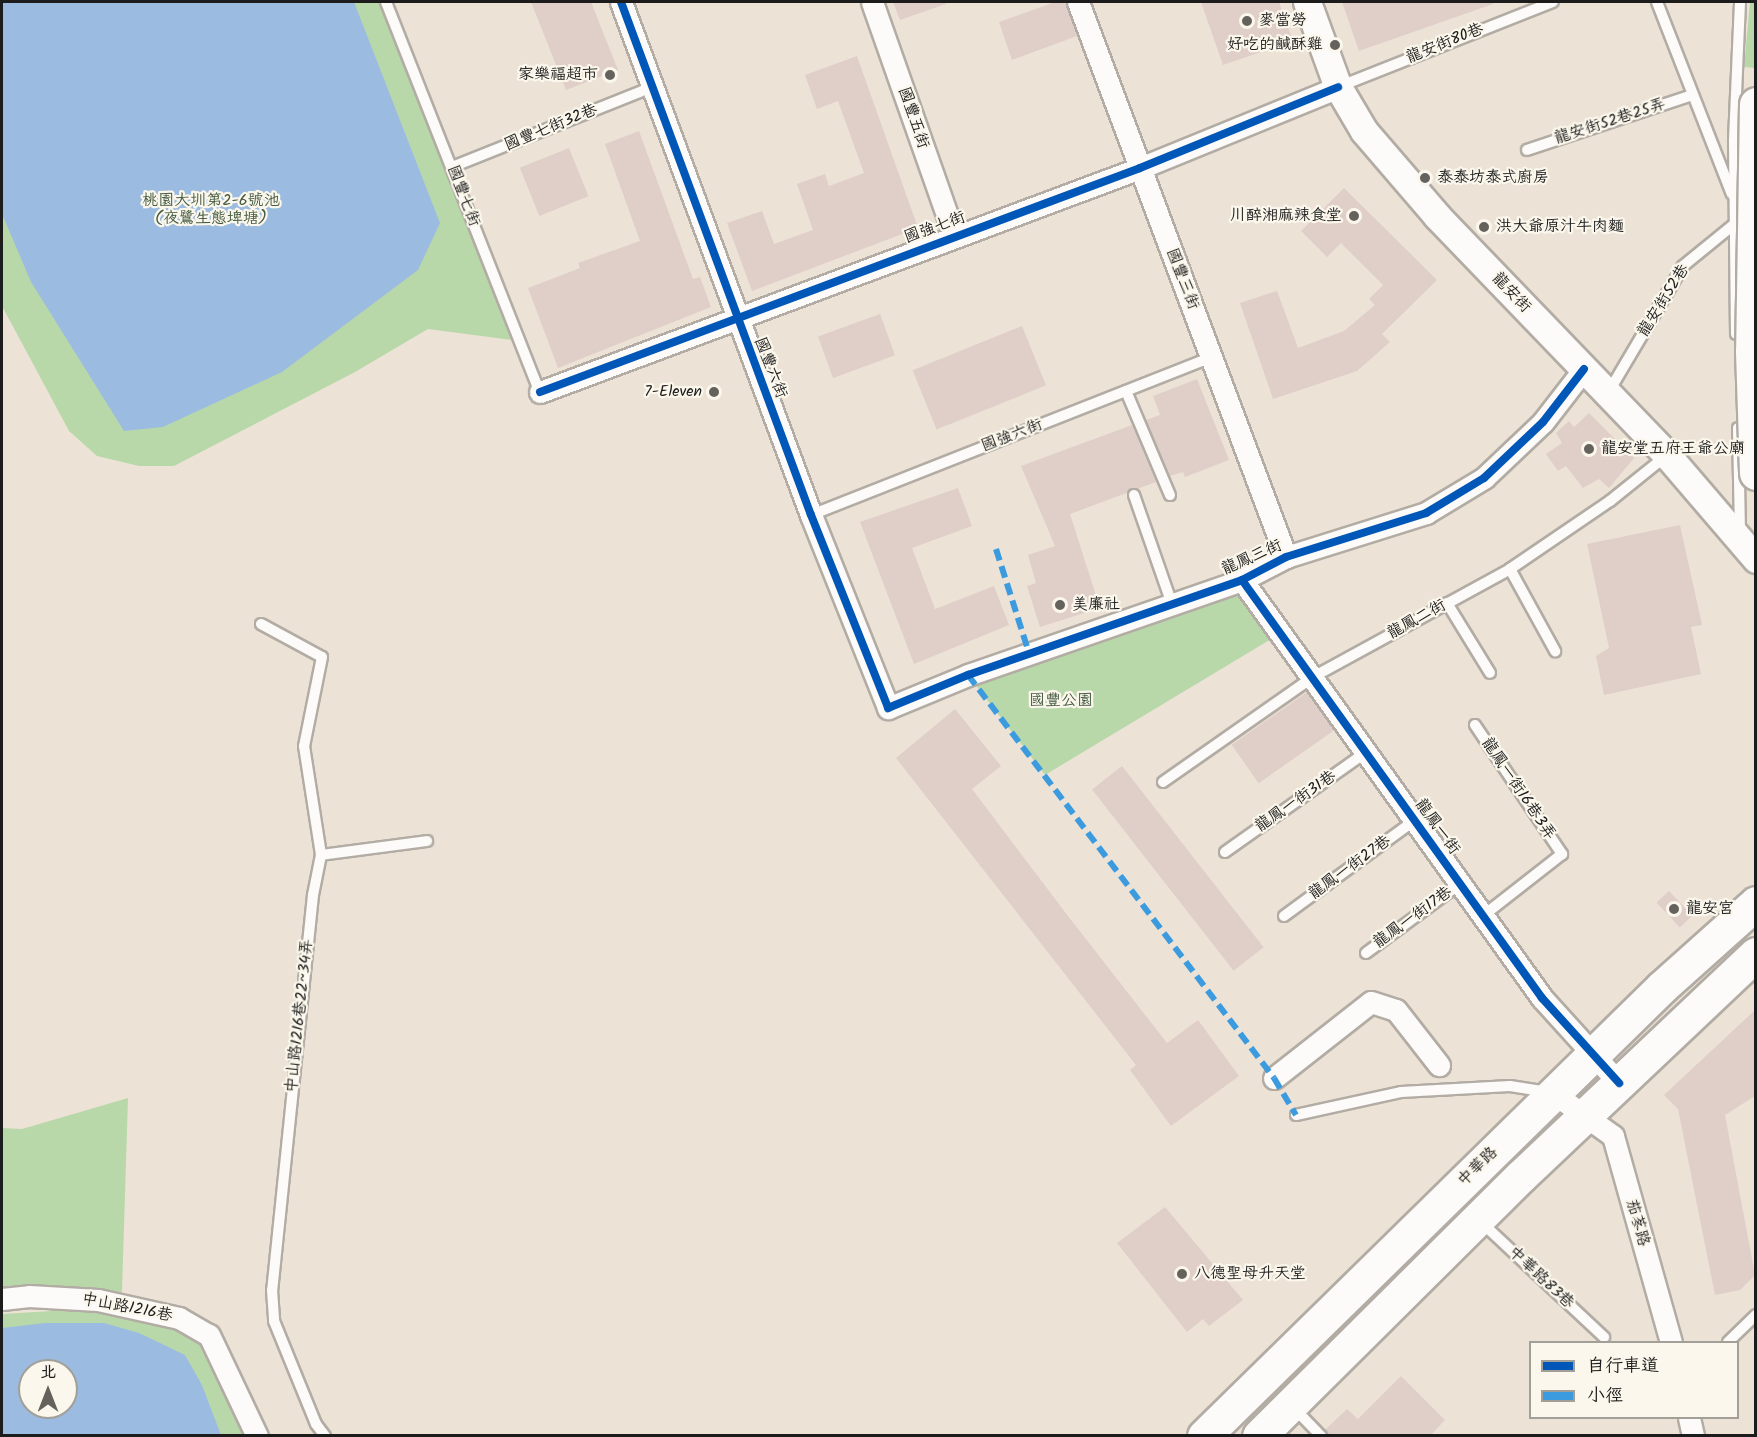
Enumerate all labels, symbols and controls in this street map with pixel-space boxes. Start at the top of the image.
place label: 麥當勞 [1259,11,1307,31]
marker: 麥當勞 [1240,14,1254,28]
street label: 龍安街80巷 [1404,20,1486,68]
place label: 好吃的鹹酥雞 [1227,35,1323,55]
marker: 好吃的鹹酥雞 [1328,38,1342,52]
place label: 家樂福超市 [518,65,598,85]
marker: 家樂福超市 [603,68,617,82]
street label: 國豐五街 [894,85,932,151]
street label: 龍安街52巷25弄 [1552,95,1668,149]
street label: 國豐七街32巷 [502,101,600,155]
street label: 國豐七街 [443,163,483,229]
place label: 泰泰坊泰式廚房 [1437,168,1549,188]
marker: 泰泰坊泰式廚房 [1418,171,1432,185]
park label: 桃園大圳第2-6號池 (夜鷺生態埤塘) [142,191,280,229]
place label: 川醉湘麻辣食堂 [1230,206,1342,226]
street label: 國強七街 [902,208,968,248]
marker: 川醉湘麻辣食堂 [1347,209,1361,223]
place label: 洪大爺原汁牛肉麵 [1496,217,1624,237]
marker: 洪大爺原汁牛肉麵 [1477,220,1491,234]
street label: 國豐三街 [1162,246,1202,312]
street label: 龍安街52巷 [1634,261,1694,341]
street label: 龍安街 [1487,269,1535,317]
street label: 國豐六街 [750,335,790,401]
place label: 7-Eleven [644,382,702,402]
marker: 7-Eleven [707,385,721,399]
street label: 國強六街 [979,416,1045,456]
place label: 龍安堂五府王爺公廟 [1601,439,1745,459]
marker: 龍安堂五府王爺公廟 [1582,442,1596,456]
street label: 龍鳳三街 [1219,536,1285,580]
place label: 美廉社 [1072,595,1120,615]
street label: 龍鳳二街 [1384,596,1450,644]
marker: 美廉社 [1053,598,1067,612]
park label: 國豐公園 [1029,691,1093,711]
street label: 龍鳳一街16巷3弄 [1477,734,1559,844]
street label: 龍鳳一街31巷 [1252,767,1340,837]
street label: 龍鳳一街 [1410,795,1464,859]
street label: 龍鳳一街27巷 [1305,832,1395,904]
street label: 龍鳳一街17巷 [1370,883,1456,953]
place label: 龍安宮 [1686,899,1734,919]
marker: 龍安宮 [1667,902,1681,916]
street label: 中山路1216巷22~34弄 [282,938,318,1094]
street label: 中華路 [1454,1143,1502,1191]
street label: 茄苳路 [1621,1197,1653,1249]
street label: 中華路83巷 [1504,1243,1578,1313]
place label: 八德聖母升天堂 [1194,1264,1306,1284]
marker: 八德聖母升天堂 [1175,1267,1189,1281]
street label: 中山路1216巷 [80,1290,174,1326]
legend [1529,1341,1739,1419]
text: 自行車道 [1587,1352,1659,1381]
north arrow [18,1359,78,1419]
text: 北 [40,1360,56,1385]
text: 小徑 [1587,1382,1623,1411]

